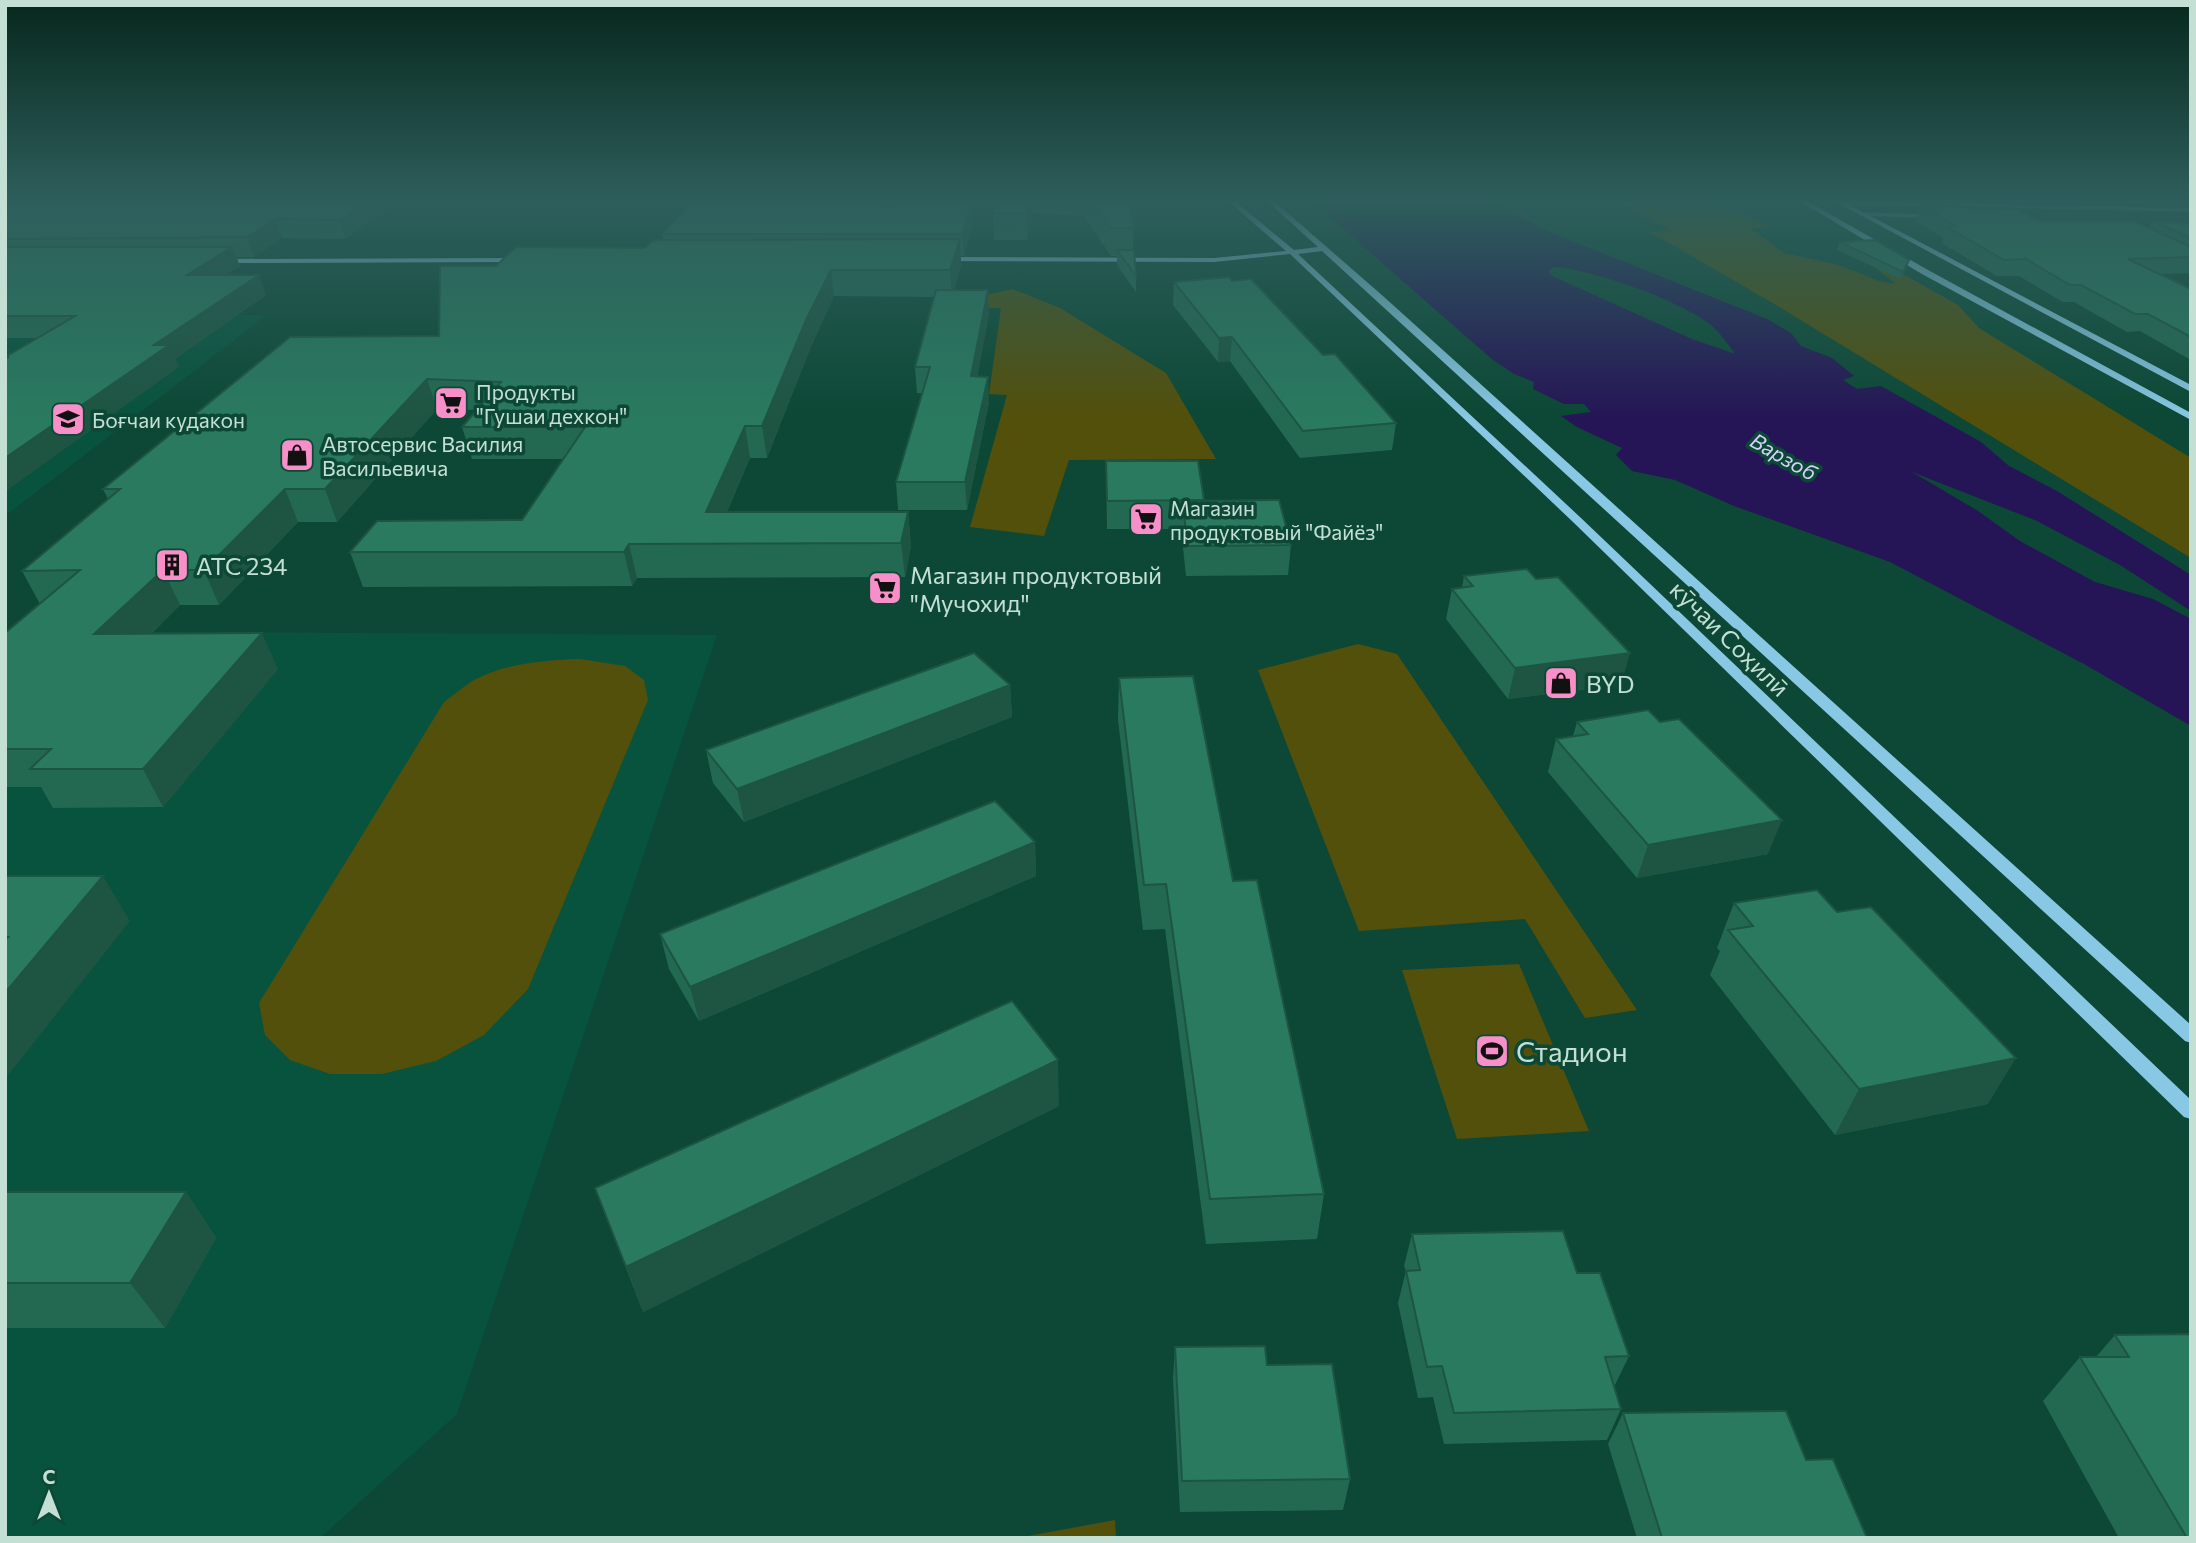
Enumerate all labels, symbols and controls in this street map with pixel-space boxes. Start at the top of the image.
place label: Продукты "Гушаи дехкон" [476,379,627,428]
supermarket icon: Продукты "Гушаи дехкон" [432,384,470,422]
school or university icon: Боғчаи кудакон [49,400,87,438]
place label: Боғчаи кудакон [92,407,245,432]
water label: Варзоб [1746,427,1823,485]
place label: Автосервис Василия Васильевича [322,431,523,480]
shop icon: Автосервис Василия Васильевича [278,436,316,474]
place label: Магазин продуктовый "Файёз" [1170,495,1383,544]
supermarket icon: Магазин продуктовый "Файёз" [1127,500,1165,538]
building icon: АТС 234 [153,546,191,584]
place label: АТС 234 [196,551,288,580]
place label: Магазин продуктовый "Мучохид" [910,560,1162,617]
supermarket icon: Магазин продуктовый "Мучохид" [866,569,904,607]
street label: кӯчаи Соҳилӣ [1665,574,1795,702]
shop icon: BYD [1542,664,1580,702]
place label: BYD [1586,669,1634,698]
sports icon: Стадион [1473,1032,1511,1070]
place label: Стадион [1516,1034,1628,1068]
north arrow [14,1459,84,1529]
text: С [43,1465,56,1488]

